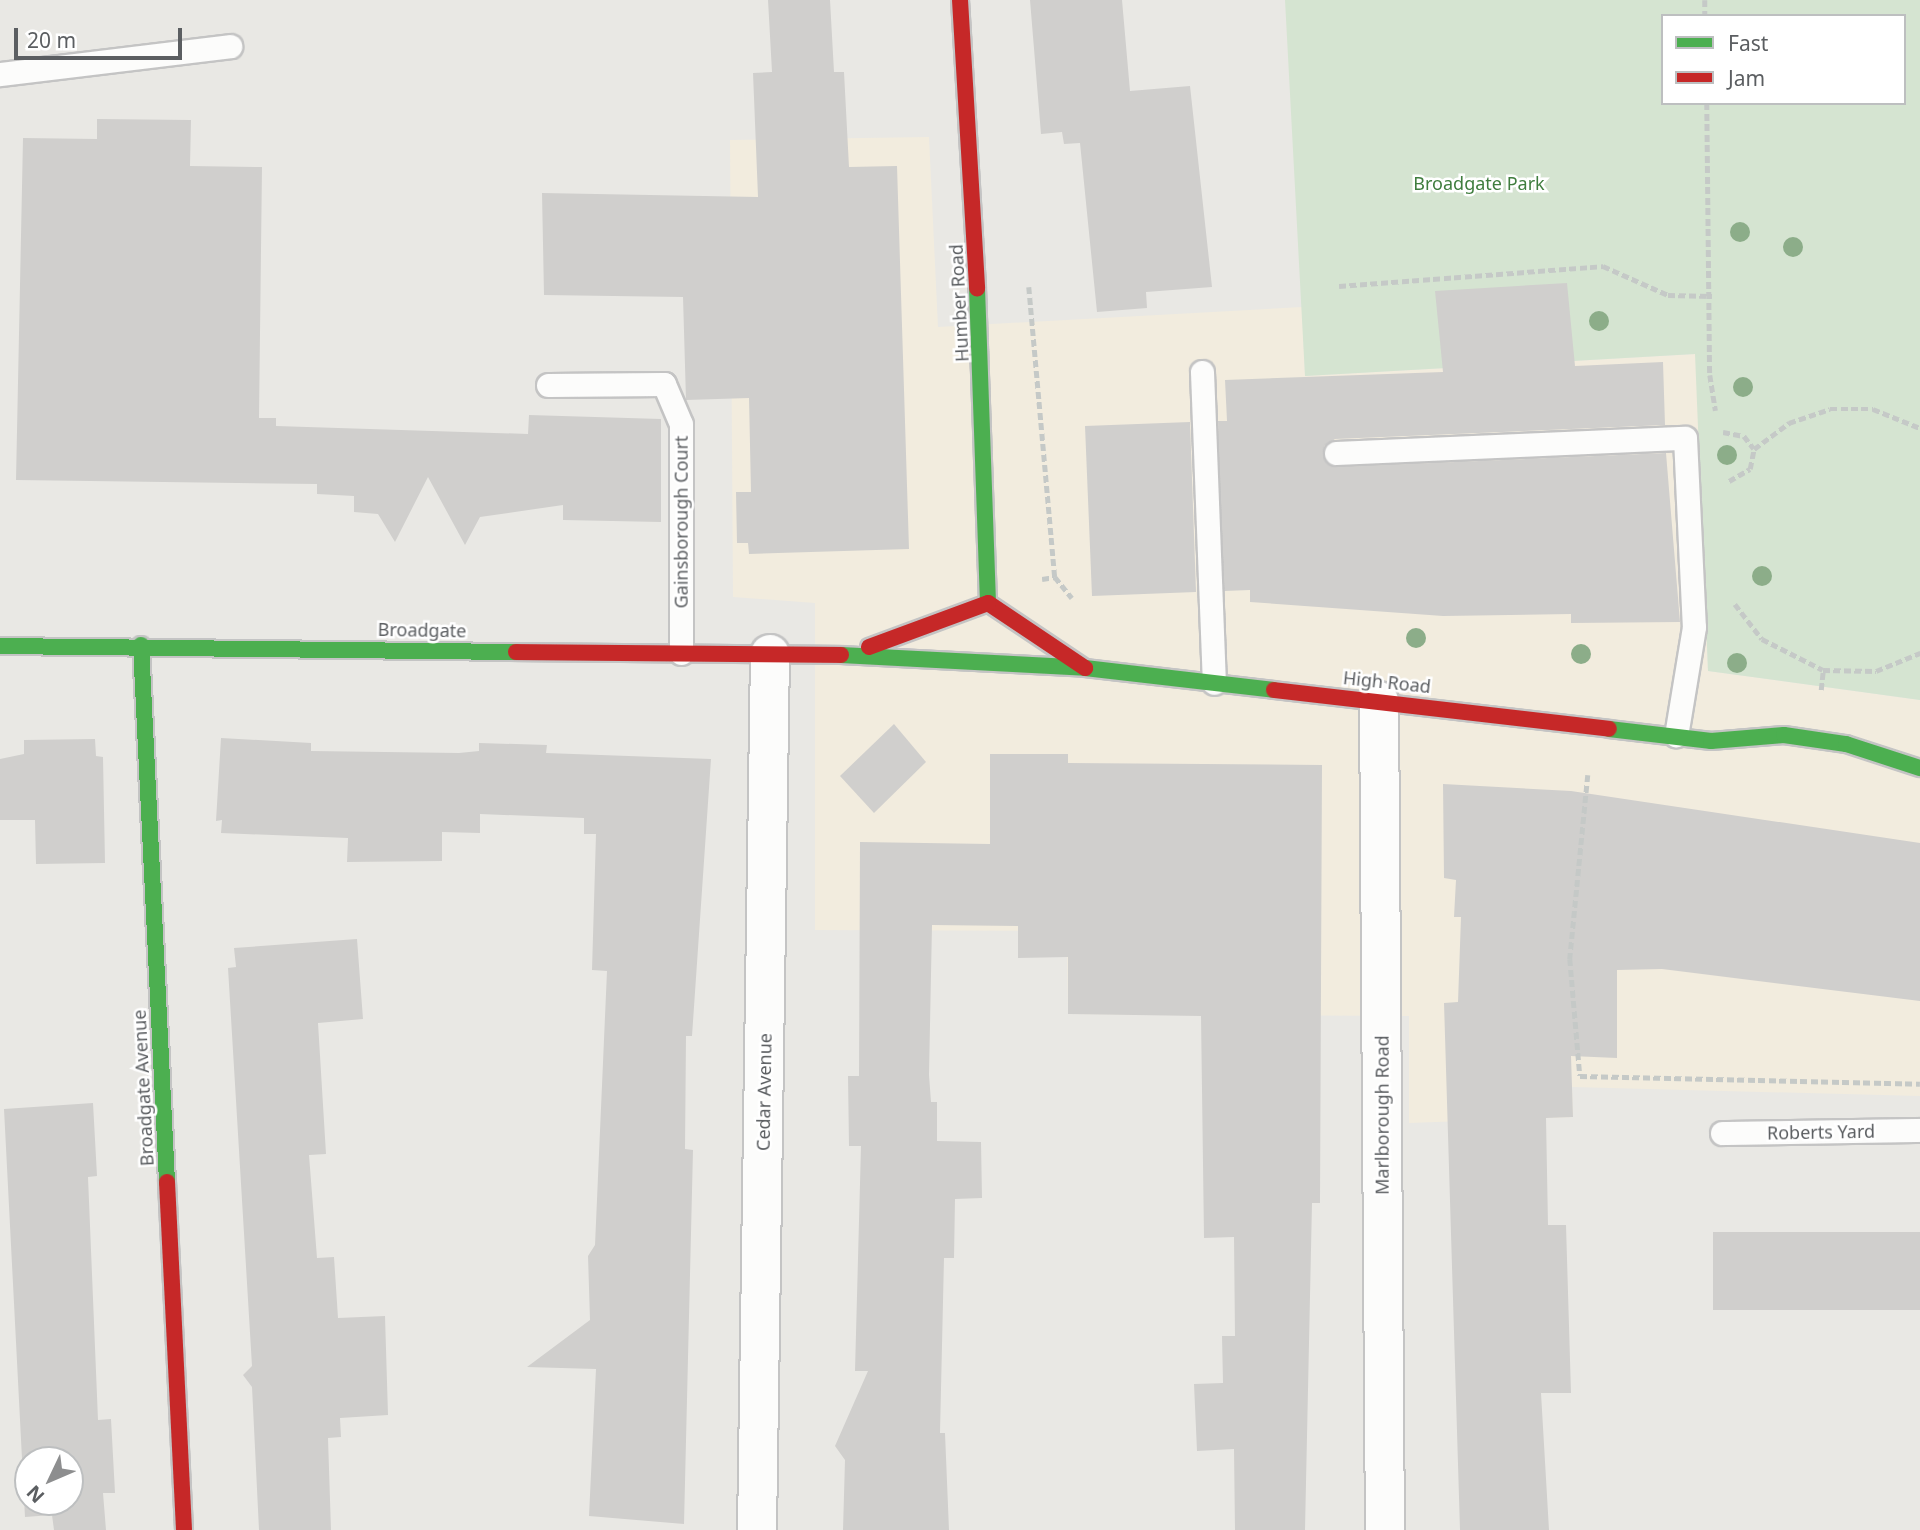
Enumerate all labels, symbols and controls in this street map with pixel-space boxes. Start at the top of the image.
scale bar [18,14,186,58]
legend [1661,14,1906,105]
text: 20 m [27,26,76,54]
text: Fast [1728,29,1768,57]
text: Jam [1728,64,1765,92]
park label: Broadgate Park [1413,172,1545,194]
street label: Humber Road [945,244,973,362]
street label: Gainsborough Court [670,436,692,608]
street label: Broadgate [377,618,467,642]
street label: High Road [1342,667,1432,697]
street label: Broadgate Avenue [128,1009,158,1167]
street label: Cedar Avenue [752,1033,776,1151]
street label: Marlborough Road [1371,1035,1393,1195]
street label: Roberts Yard [1767,1120,1875,1144]
north arrow [14,1446,84,1516]
text: N [21,1480,50,1509]

